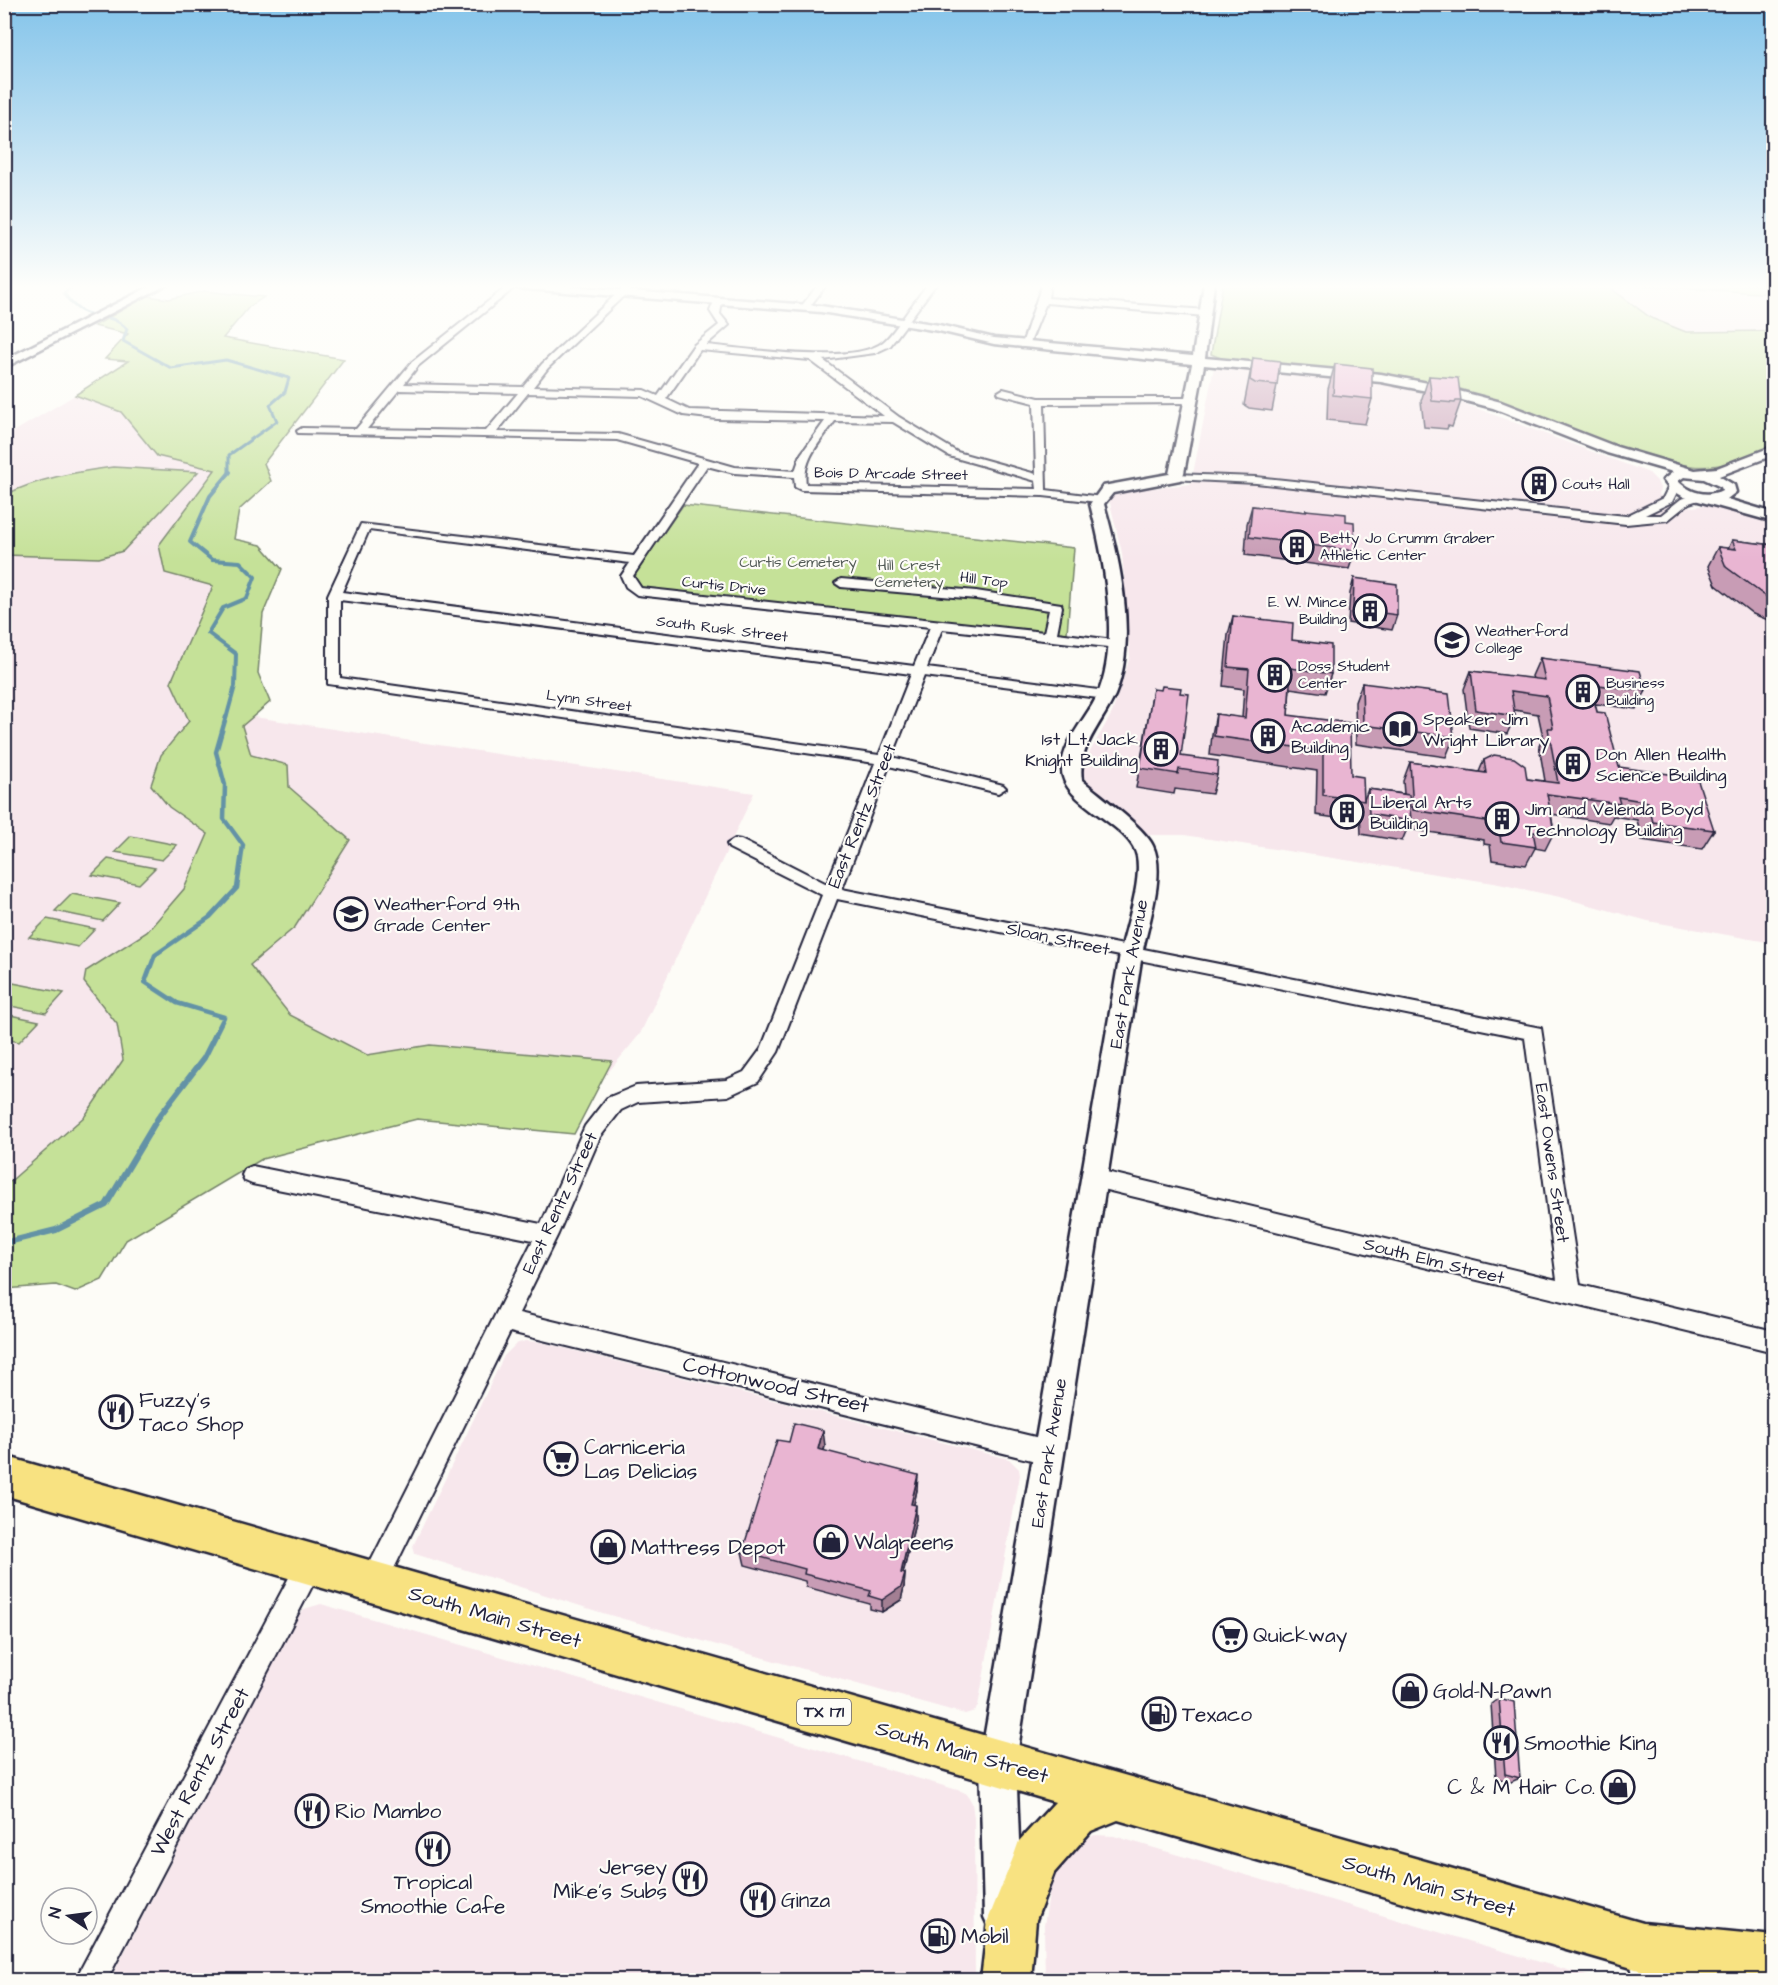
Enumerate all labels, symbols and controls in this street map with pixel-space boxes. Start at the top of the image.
street label: Bois D Arcade Street [814,462,968,486]
building icon: Couts Hall [1521,466,1557,502]
place label: Couts Hall [1562,474,1630,495]
place label: Betty Jo Crumm Graber Athletic Center [1320,528,1495,566]
building icon: Betty Jo Crumm Graber Athletic Center [1279,529,1315,565]
park label: Curtis Cemetery [739,552,857,574]
park label: Hill Crest Cemetery [874,555,944,594]
street label: Hill Top [959,567,1009,593]
street label: Curtis Drive [681,571,767,601]
place label: E. W. Mince Building [1268,592,1347,631]
building icon: E. W. Mince Building [1352,593,1388,629]
street label: South Rusk Street [655,611,789,647]
place label: Weatherford College [1475,621,1568,660]
school or university icon: Weatherford College [1434,622,1470,658]
place label: Doss Student Center [1298,656,1390,694]
building icon: Doss Student Center [1257,657,1293,693]
place label: Business Building [1606,673,1665,712]
building icon: Business Building [1565,674,1601,710]
street label: Lynn Street [545,685,633,718]
place label: Speaker Jim Wright Library [1423,707,1550,754]
library icon: Speaker Jim Wright Library [1382,711,1418,747]
place label: Academic Building [1291,714,1370,761]
building icon: Academic Building [1250,718,1286,754]
place label: 1st Lt. Jack Knight Building [1025,727,1138,774]
building icon: 1st Lt. Jack Knight Building [1143,731,1179,767]
street label: East Rentz Street [822,739,903,892]
place label: Don Allen Health Science Building [1596,742,1726,789]
building icon: Don Allen Health Science Building [1555,746,1591,782]
place label: Liberal Arts Building [1370,790,1472,837]
building icon: Liberal Arts Building [1329,794,1365,830]
place label: Jim and Velenda Boyd Technology Building [1525,797,1703,844]
building icon: Jim and Velenda Boyd Technology Building [1484,801,1520,837]
place label: Weatherford 9th Grade Center [374,892,519,938]
school or university icon: Weatherford 9th Grade Center [333,896,369,932]
street label: East Park Avenue [1104,897,1154,1050]
street label: Sloan Street [1004,916,1113,962]
street label: East Owens Street [1528,1082,1576,1245]
street label: East Rentz Street [516,1127,604,1278]
street label: South Elm Street [1361,1231,1508,1291]
street label: Cottonwood Street [680,1349,873,1421]
street label: East Park Avenue [1025,1376,1073,1529]
place label: Fuzzy's Taco Shop [139,1386,244,1440]
restaurant icon: Fuzzy's Taco Shop [98,1394,134,1430]
place label: Carniceria Las Delicias [584,1433,697,1486]
supermarket icon: Carniceria Las Delicias [543,1441,579,1477]
shop icon: Walgreens [813,1524,849,1560]
place label: Walgreens [854,1528,954,1559]
shop icon: Mattress Depot [590,1529,626,1565]
place label: Mattress Depot [631,1533,786,1563]
street label: South Main Street [405,1579,585,1656]
supermarket icon: Quickway [1212,1617,1248,1653]
place label: Quickway [1253,1621,1348,1652]
shop icon: Gold-N-Pawn [1392,1673,1428,1709]
place label: Gold-N-Pawn [1433,1677,1551,1706]
street label: West Rentz Street [143,1682,257,1862]
fuel station icon: Texaco [1141,1696,1177,1732]
road number: TX 171 [797,1699,851,1725]
place label: Texaco [1182,1700,1252,1729]
street label: South Main Street [872,1714,1052,1791]
restaurant icon: Smoothie King [1483,1725,1519,1761]
place label: Smoothie King [1524,1729,1657,1760]
shop icon: C & M Hair Co. [1600,1769,1636,1805]
place label: C & M Hair Co. [1447,1773,1595,1802]
restaurant icon: Rio Mambo [294,1793,330,1829]
place label: Rio Mambo [335,1797,442,1826]
restaurant icon: Tropical Smoothie Cafe [415,1831,451,1867]
street label: South Main Street [1339,1848,1519,1925]
place label: Jersey Mike's Subs [553,1853,667,1906]
restaurant icon: Jersey Mike's Subs [672,1861,708,1897]
place label: Tropical Smoothie Cafe [361,1868,505,1921]
restaurant icon: Ginza [740,1882,776,1918]
north arrow [39,1886,99,1946]
place label: Ginza [781,1886,831,1915]
text: N [44,1905,67,1920]
fuel station icon: Mobil [920,1918,956,1954]
place label: Mobil [961,1922,1008,1951]

